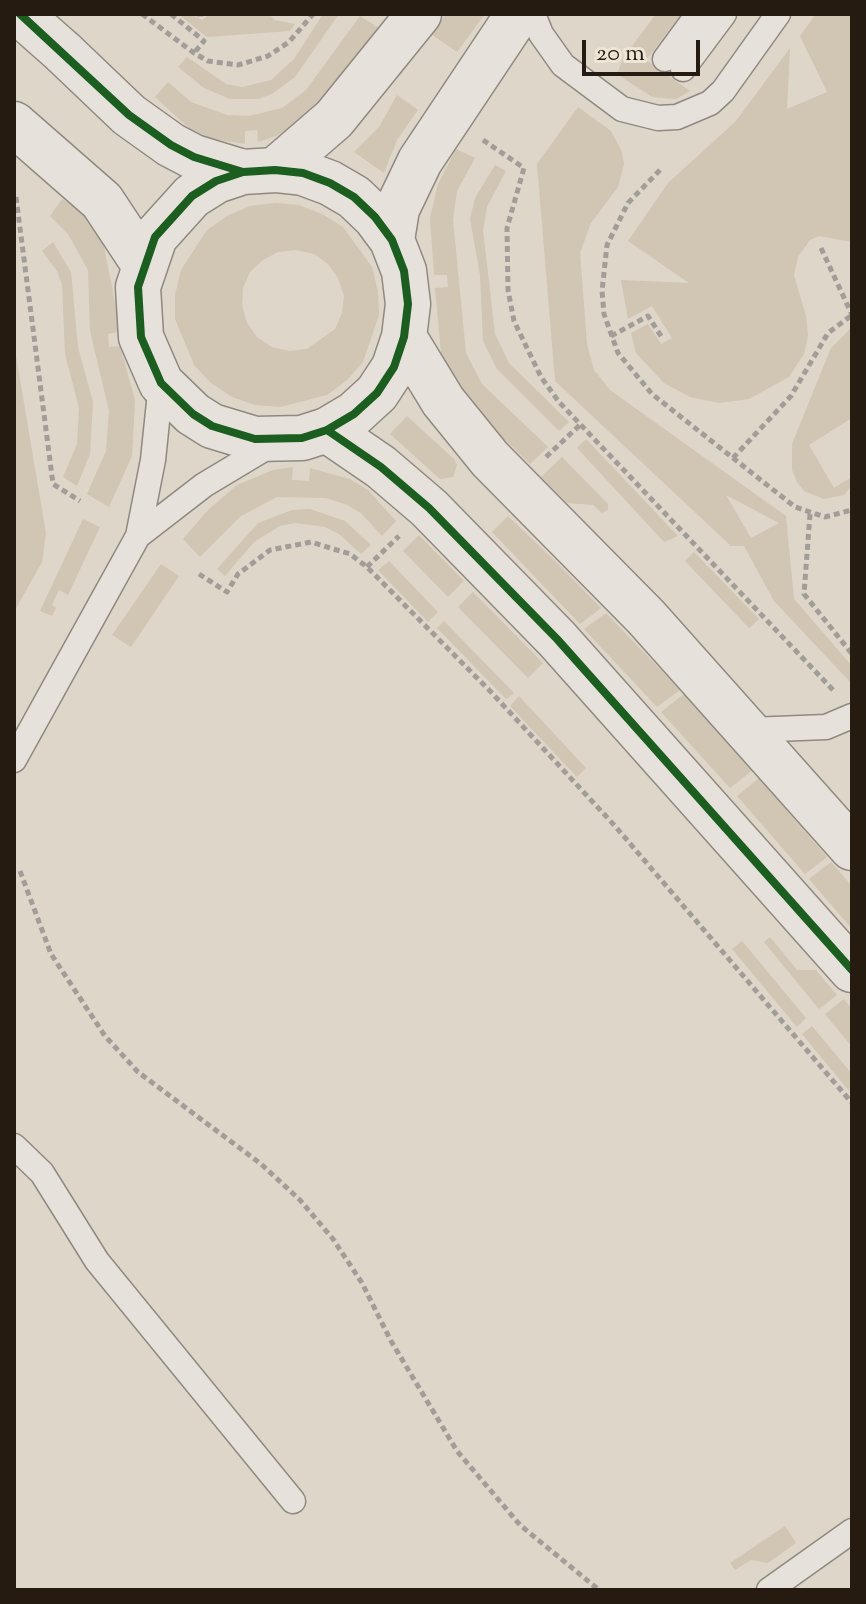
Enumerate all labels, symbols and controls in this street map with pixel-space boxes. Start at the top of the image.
scale bar [586,24,704,74]
text: 20 m [596,37,645,71]

